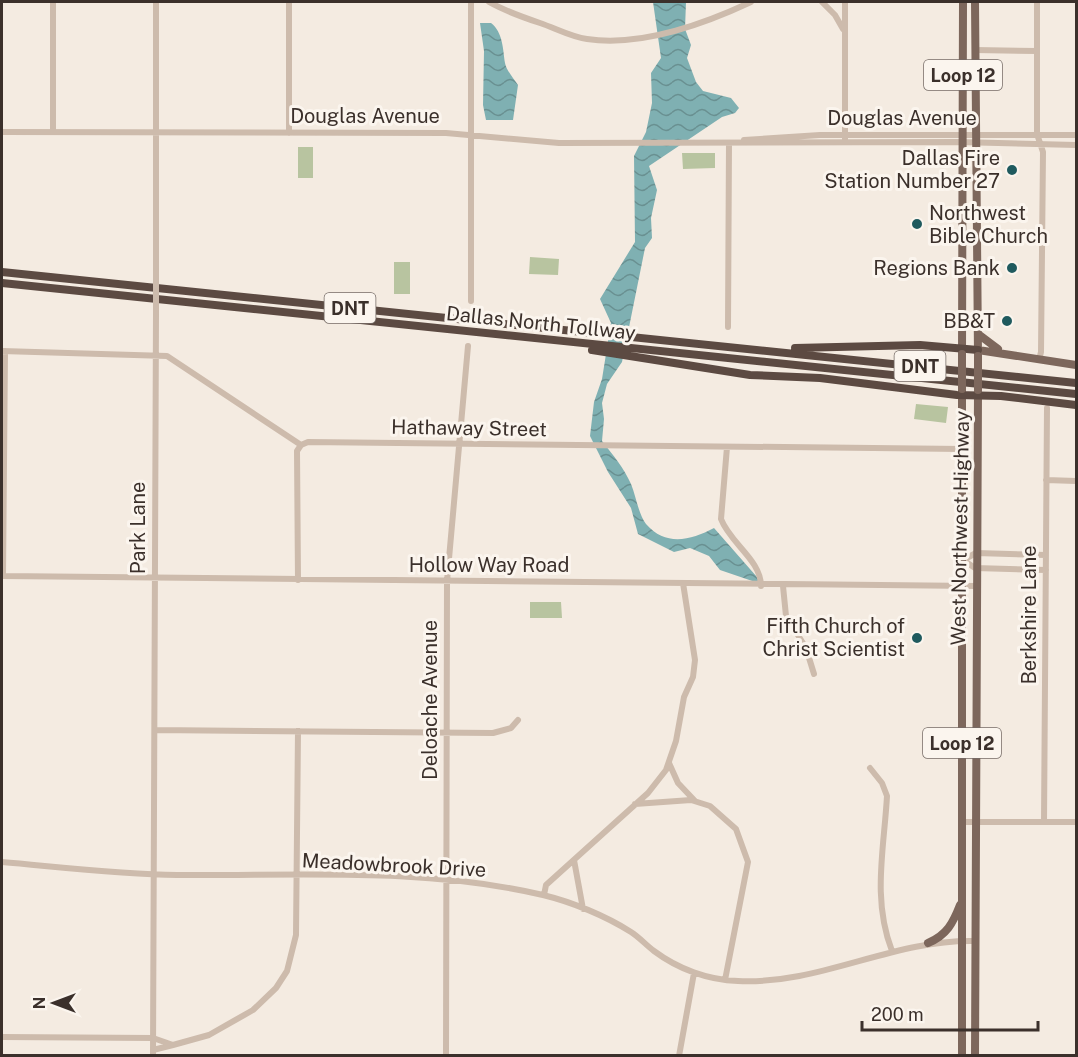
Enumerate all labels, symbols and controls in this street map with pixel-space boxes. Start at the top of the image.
road number: Loop 12 [924,60,1002,90]
street label: Douglas Avenue [290,104,440,128]
street label: Douglas Avenue [827,106,977,130]
place label: Dallas Fire Station Number 27 [824,146,1000,193]
marker: Dallas Fire Station Number 27 [1005,163,1019,177]
place label: Northwest Bible Church [929,201,1048,248]
marker: Northwest Bible Church [910,217,924,231]
place label: Regions Bank [873,256,1000,280]
marker: Regions Bank [1005,261,1019,275]
road number: DNT [324,293,376,323]
street label: Dallas North Tollway [445,301,637,345]
place label: BB&T [943,309,995,333]
marker: BB&T [1000,314,1014,328]
road number: DNT [894,351,946,381]
street label: West Northwest Highway [946,410,974,645]
street label: Hathaway Street [391,415,547,441]
street label: Park Lane [126,482,150,574]
street label: Berkshire Lane [1017,545,1041,685]
street label: Hollow Way Road [409,553,569,577]
place label: Fifth Church of Christ Scientist [762,614,905,661]
street label: Deloache Avenue [418,620,442,780]
marker: Fifth Church of Christ Scientist [910,631,924,645]
road number: Loop 12 [923,728,1001,758]
street label: Meadowbrook Drive [301,848,487,882]
north arrow [24,973,84,1033]
scale bar [862,994,1038,1032]
text: N [30,997,49,1009]
text: 200 m [871,1004,924,1025]

